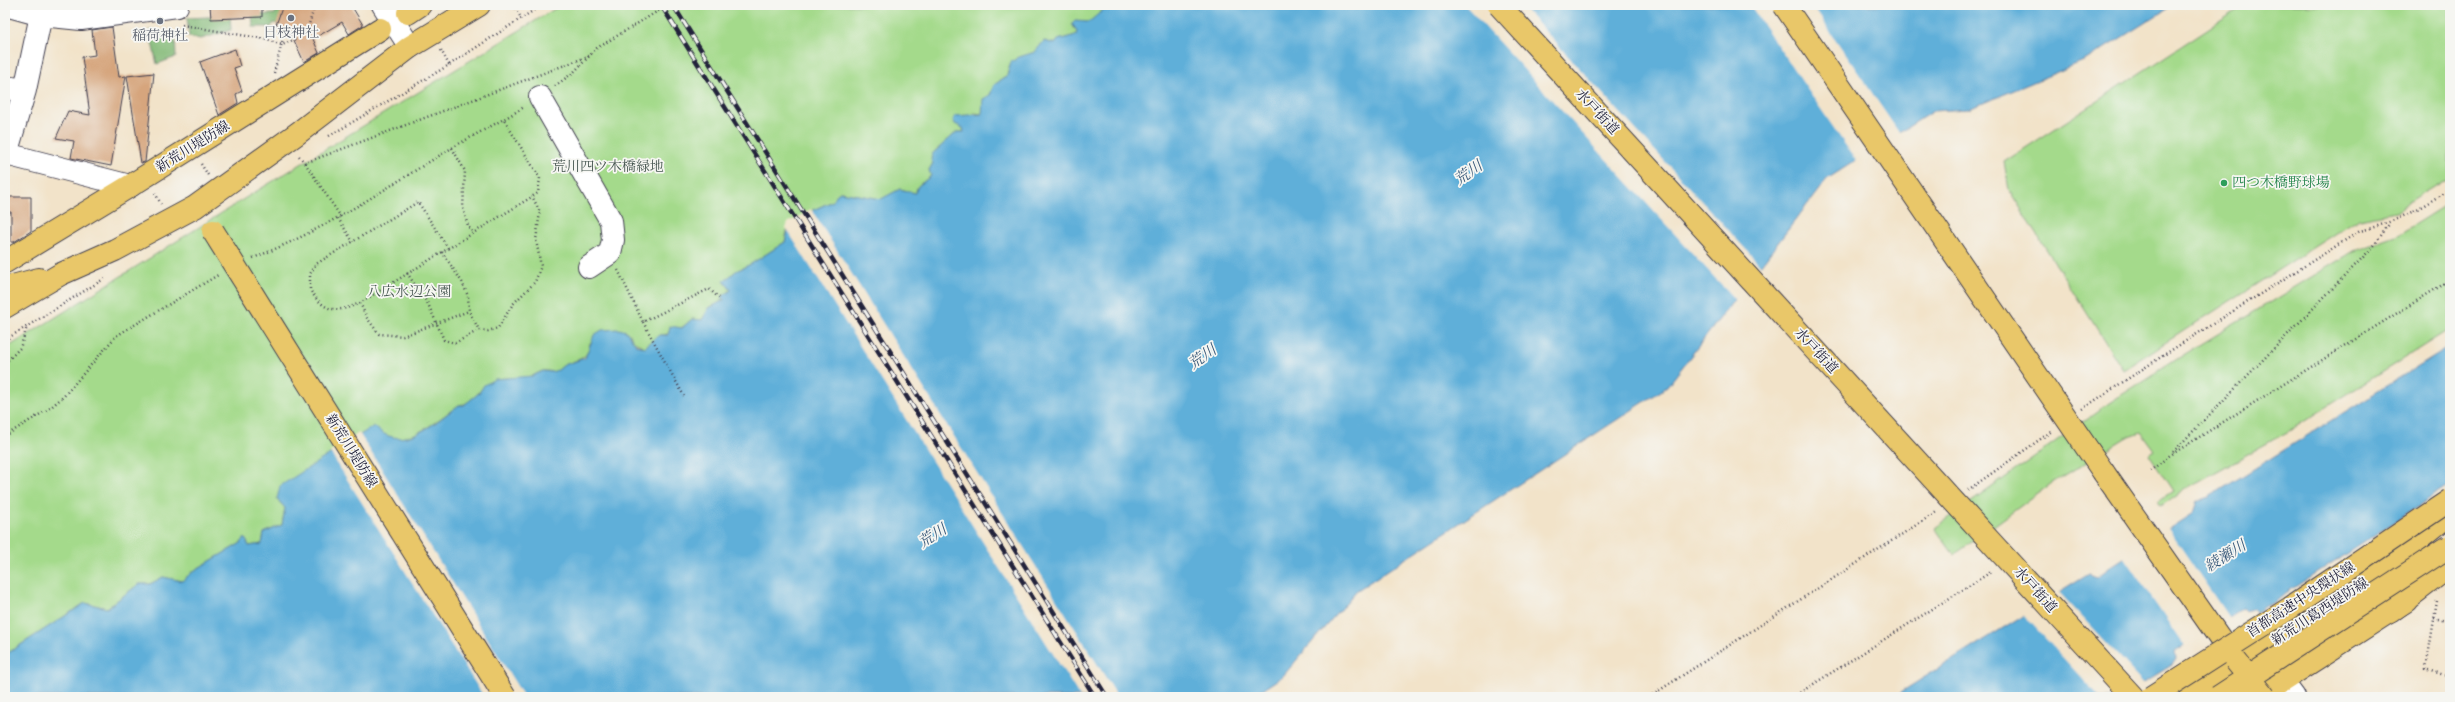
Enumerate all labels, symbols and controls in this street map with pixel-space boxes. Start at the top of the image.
marker: 日枝神社 [286,13,296,23]
marker: 稲荷神社 [155,16,165,26]
place label: 日枝神社 [263,25,319,40]
place label: 稲荷神社 [132,28,188,43]
street label: 水戸街道 [1573,86,1622,137]
street label: 新荒川堤防線 [153,118,232,175]
water label: 荒川 [1451,156,1487,189]
park label: 荒川四ツ木橋緑地 [552,159,664,174]
place label: 四つ木橋野球場 [2232,175,2330,190]
marker: 四つ木橋野球場 [2219,178,2229,188]
park label: 八広水辺公園 [367,284,451,299]
street label: 水戸街道 [1792,325,1841,376]
water label: 荒川 [1185,340,1221,373]
street label: 新荒川堤防線 [323,411,380,490]
water label: 荒川 [915,520,951,551]
water label: 綾瀬川 [2202,536,2251,575]
street label: 首都高速中央環状線 [2244,559,2358,640]
street label: 水戸街道 [2011,564,2060,615]
street label: 新荒川葛西堤防線 [2269,575,2371,648]

